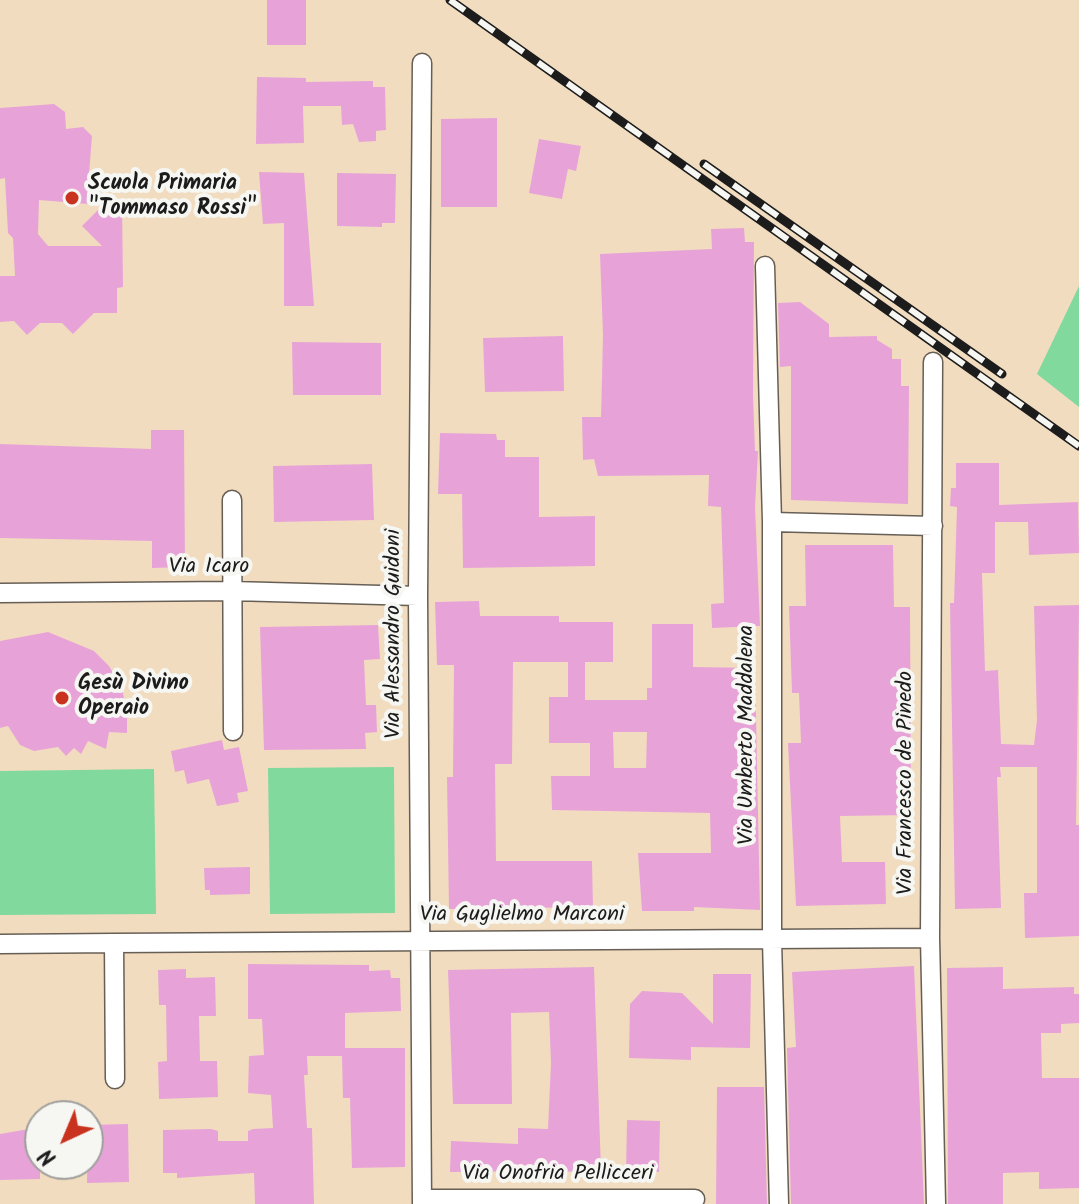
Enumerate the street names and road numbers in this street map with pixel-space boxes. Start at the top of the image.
street label: Via Alessandro Guidoni [382,529,408,739]
street label: Via Icaro [169,555,249,581]
street label: Via Umberto Maddalena [735,625,761,845]
street label: Via Francesco de Pinedo [894,671,920,895]
street label: Via Guglielmo Marconi [420,903,624,929]
street label: Via Onofria Pellicceri [462,1162,654,1188]

